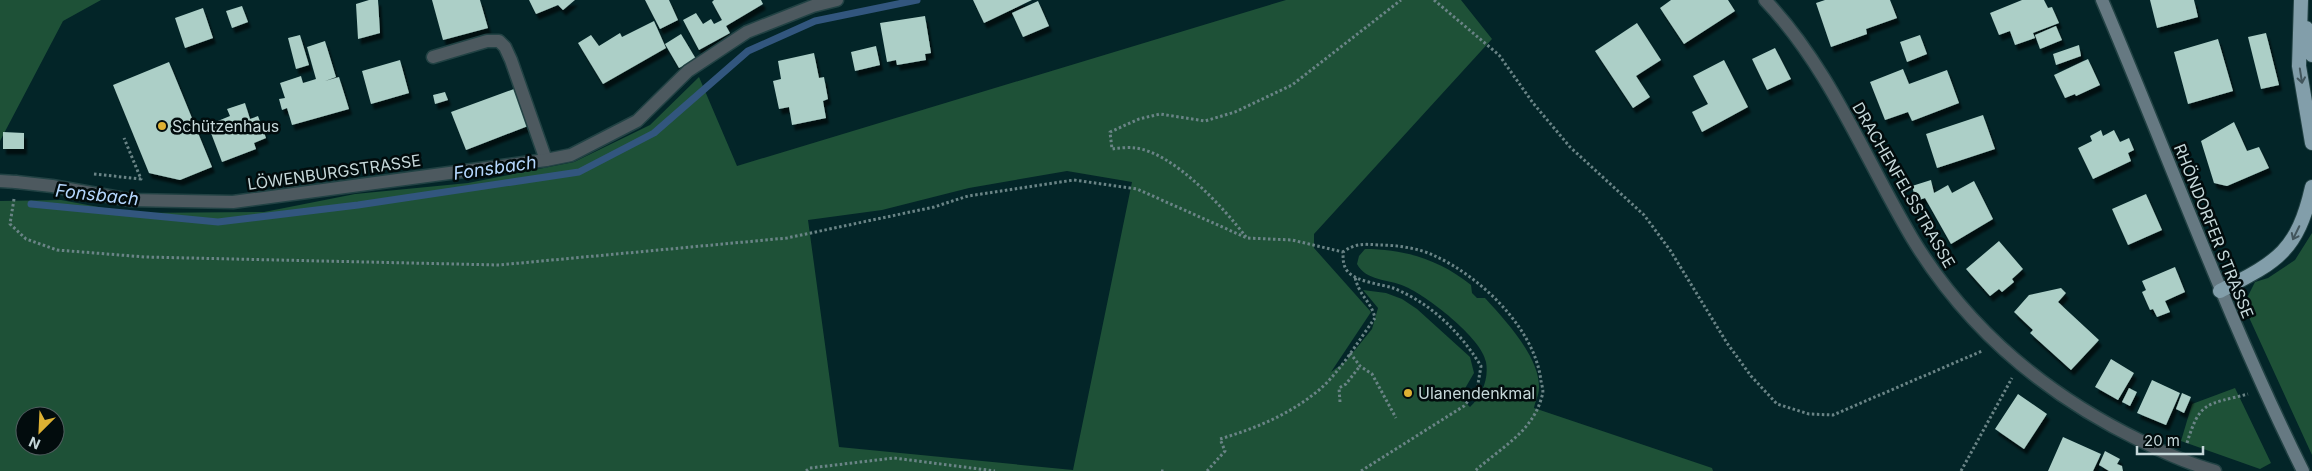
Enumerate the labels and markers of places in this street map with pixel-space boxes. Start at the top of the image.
place label: Schützenhaus [172,116,279,136]
marker: Schützenhaus [156,120,168,132]
place label: Ulanendenkmal [1418,383,1535,403]
marker: Ulanendenkmal [1402,387,1414,399]

